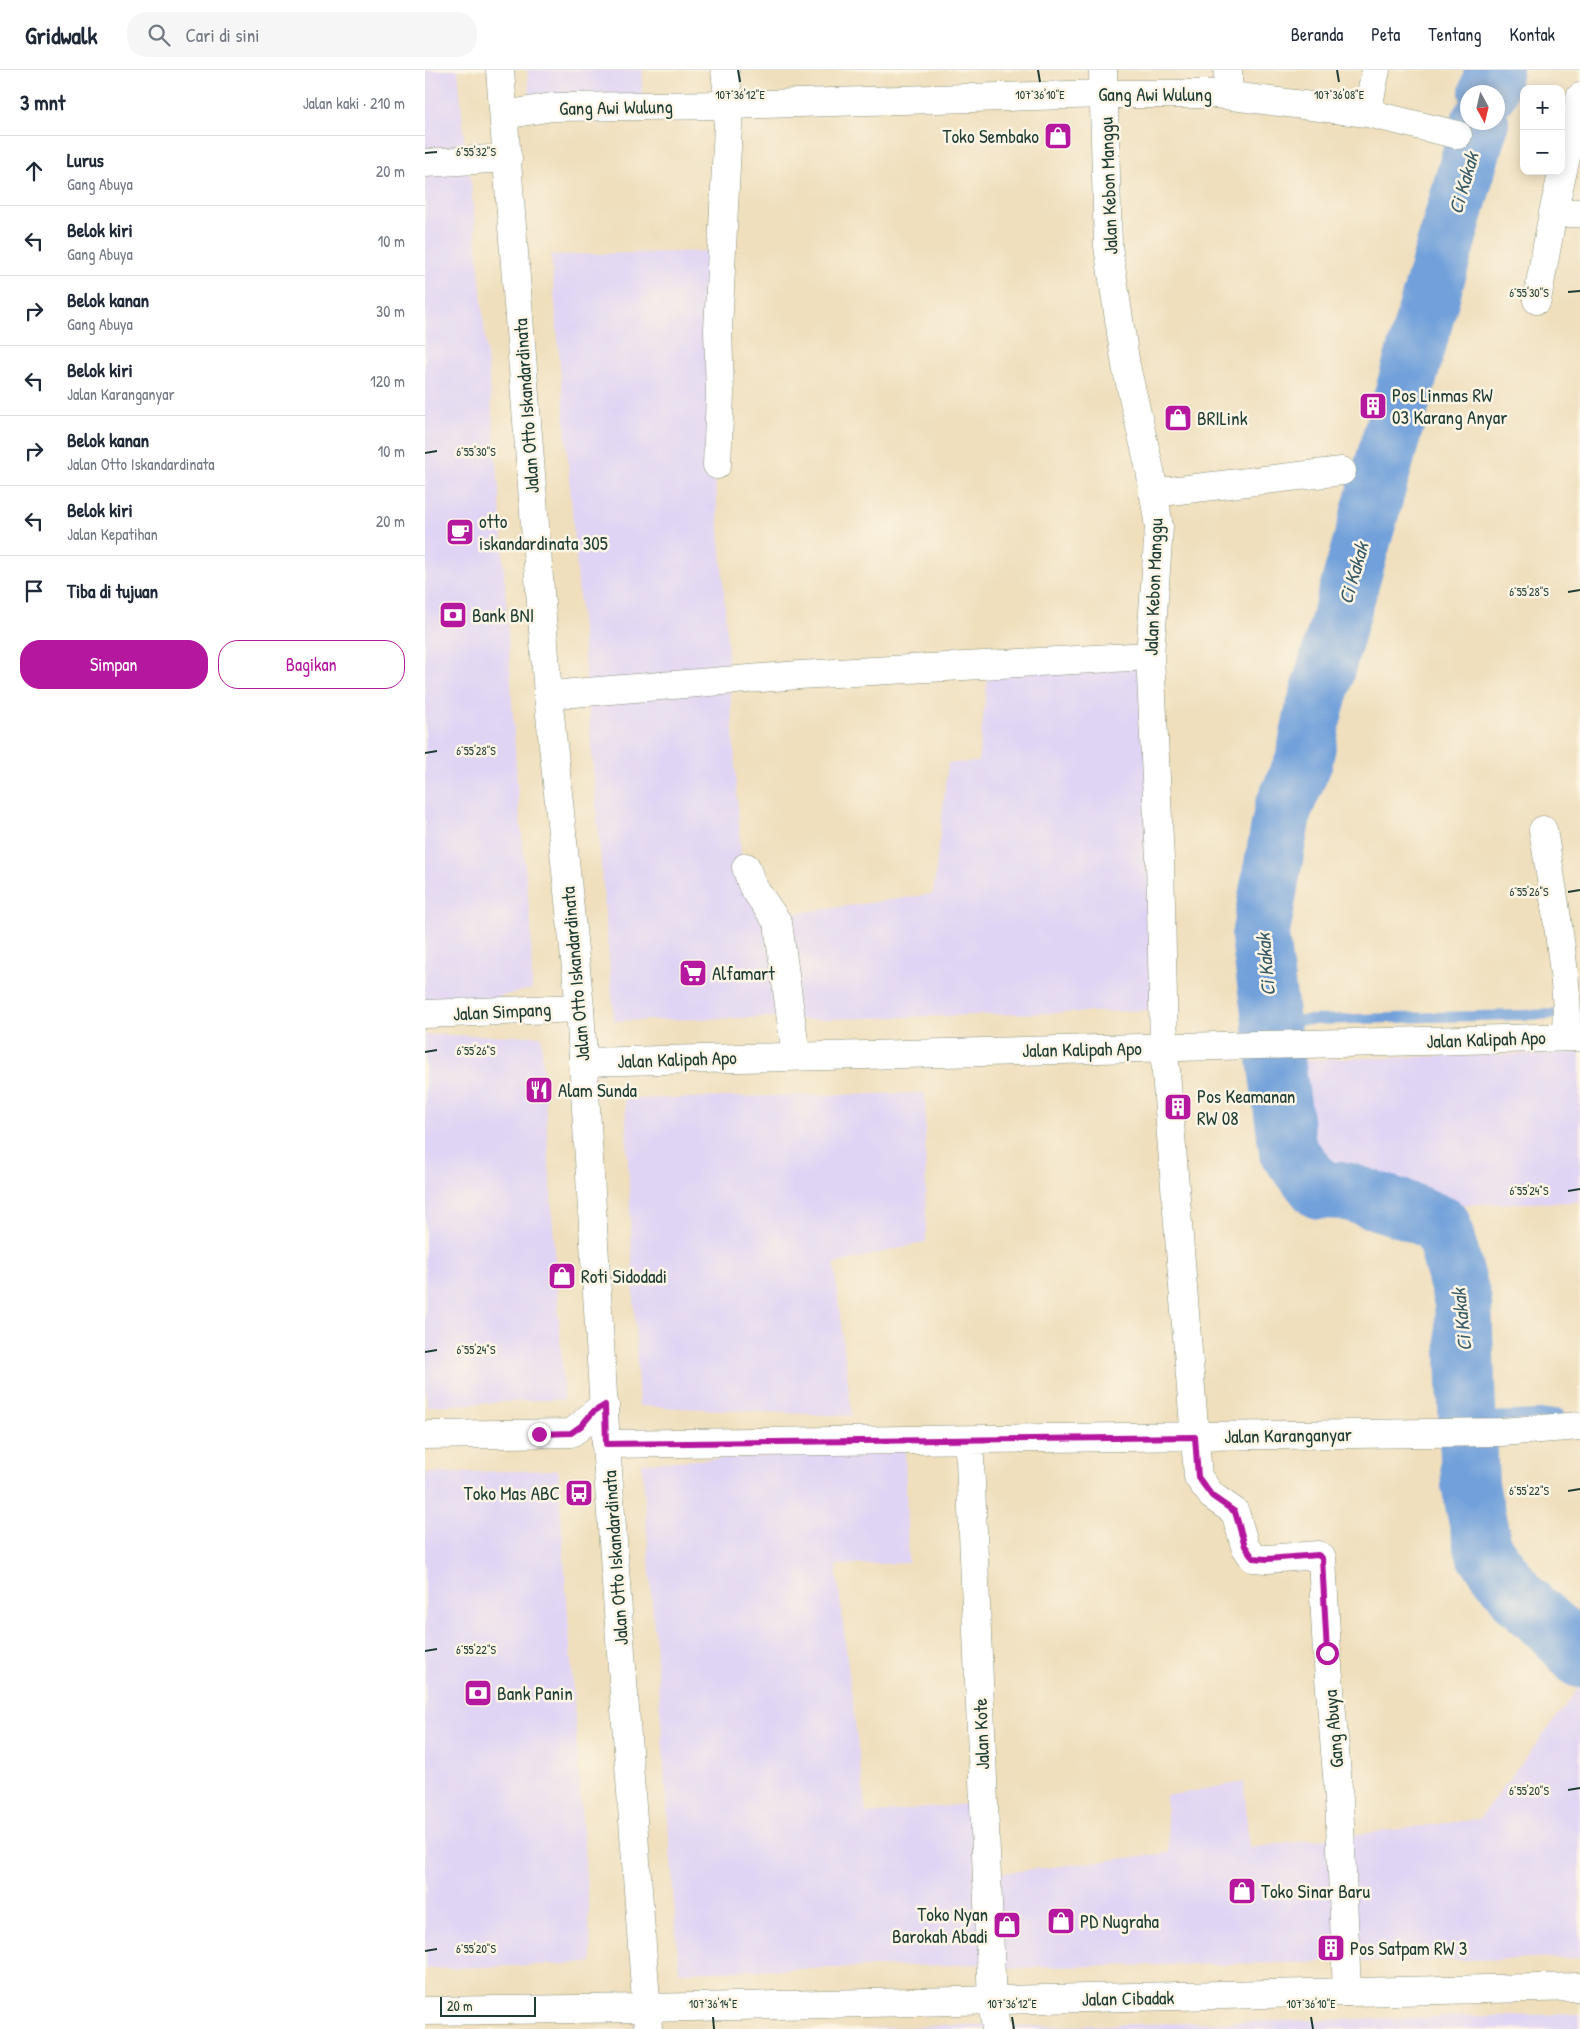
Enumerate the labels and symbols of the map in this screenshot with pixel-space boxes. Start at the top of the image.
street label: Gang Awi Wulung [1098,81,1212,107]
north arrow [1460,85,1505,130]
text: 107°36'12"E [715,86,765,103]
text: 107°36'10"E [1015,86,1065,103]
text: 107°36'08"E [1314,86,1365,103]
street label: Gang Awi Wulung [559,93,673,121]
street label: Jalan Kebon Manggu [1093,116,1123,255]
shop icon: Toko Sembako [1043,121,1073,151]
place label: Toko Sembako [943,123,1039,149]
text: 6°55'32"S [456,143,496,160]
water label: Ci Kakak [1441,147,1485,217]
text: 6°55'30"S [1509,284,1549,301]
street label: Jalan Otto Iskandardinata [507,317,545,494]
place label: Pos Linmas RW 03 Karang Anyar [1392,382,1508,430]
building icon: Pos Linmas RW 03 Karang Anyar [1358,391,1388,421]
shop icon: BRILink [1163,403,1193,433]
place label: BRILink [1197,405,1248,431]
text: 6°55'30"S [456,443,496,460]
place label: otto iskandardinata 305 [479,508,608,556]
cafe icon: otto iskandardinata 305 [445,517,475,547]
street label: Jalan Kebon Manggu [1138,517,1168,656]
water label: Ci Kakak [1331,537,1375,607]
text: 6°55'28"S [1509,583,1549,600]
bank icon: Bank BNI [438,600,468,630]
place label: Bank BNI [472,602,534,628]
text: 6°55'28"S [456,742,496,759]
text: 6°55'26"S [1509,883,1549,900]
street label: Jalan Otto Iskandardinata [554,885,596,1062]
water label: Ci Kakak [1249,931,1281,997]
supermarket icon: Alfamart [678,958,708,988]
place label: Alfamart [712,960,775,986]
street label: Jalan Simpang [452,995,552,1027]
street label: Jalan Kalipah Apo [1426,1024,1547,1054]
street label: Jalan Kalipah Apo [1022,1035,1142,1063]
text: 6°55'26"S [456,1042,496,1059]
street label: Jalan Kalipah Apo [617,1044,738,1074]
restaurant icon: Alam Sunda [524,1075,554,1105]
place label: Alam Sunda [558,1077,637,1103]
place label: Pos Keamanan RW 08 [1197,1083,1295,1131]
building icon: Pos Keamanan RW 08 [1163,1092,1193,1122]
text: 6°55'24"S [1510,1182,1549,1199]
shop icon: Roti Sidodadi [547,1261,577,1291]
place label: Roti Sidodadi [581,1263,667,1289]
water label: Ci Kakak [1444,1286,1478,1353]
text: 6°55'24"S [457,1341,496,1358]
street label: Jalan Karanganyar [1224,1421,1353,1449]
route end [528,1423,551,1446]
street label: Jalan Otto Iskandardinata [596,1469,634,1646]
bus stop icon: Toko Mas ABC [564,1478,594,1508]
place label: Toko Mas ABC [464,1480,560,1506]
text: 6°55'22"S [1509,1482,1550,1499]
text: 6°55'22"S [456,1641,497,1658]
route start [1316,1642,1339,1665]
bank icon: Bank Panin [463,1678,493,1708]
place label: Bank Panin [497,1680,573,1706]
street label: Gang Abuya [1317,1688,1349,1769]
street label: Jalan Kote [967,1697,995,1770]
text: 6°55'20"S [1509,1782,1549,1799]
shop icon: Toko Sinar Baru [1227,1876,1257,1906]
place label: Toko Sinar Baru [1261,1878,1371,1904]
place label: Toko Nyan Barokah Abadi [892,1901,988,1949]
shop icon: PD Nugraha [1046,1906,1076,1936]
place label: PD Nugraha [1080,1908,1159,1934]
shop icon: Toko Nyan Barokah Abadi [992,1910,1022,1940]
building icon: Pos Satpam RW 3 [1316,1933,1346,1963]
place label: Pos Satpam RW 3 [1350,1935,1467,1961]
text: 6°55'20"S [456,1940,496,1957]
street label: Jalan Cibadak [1081,1984,1175,2012]
scale bar [440,1994,536,2017]
text: 107°36'14"E [689,1995,738,2012]
text: 107°36'12"E [987,1995,1037,2012]
text: 107°36'10"E [1286,1995,1336,2012]

